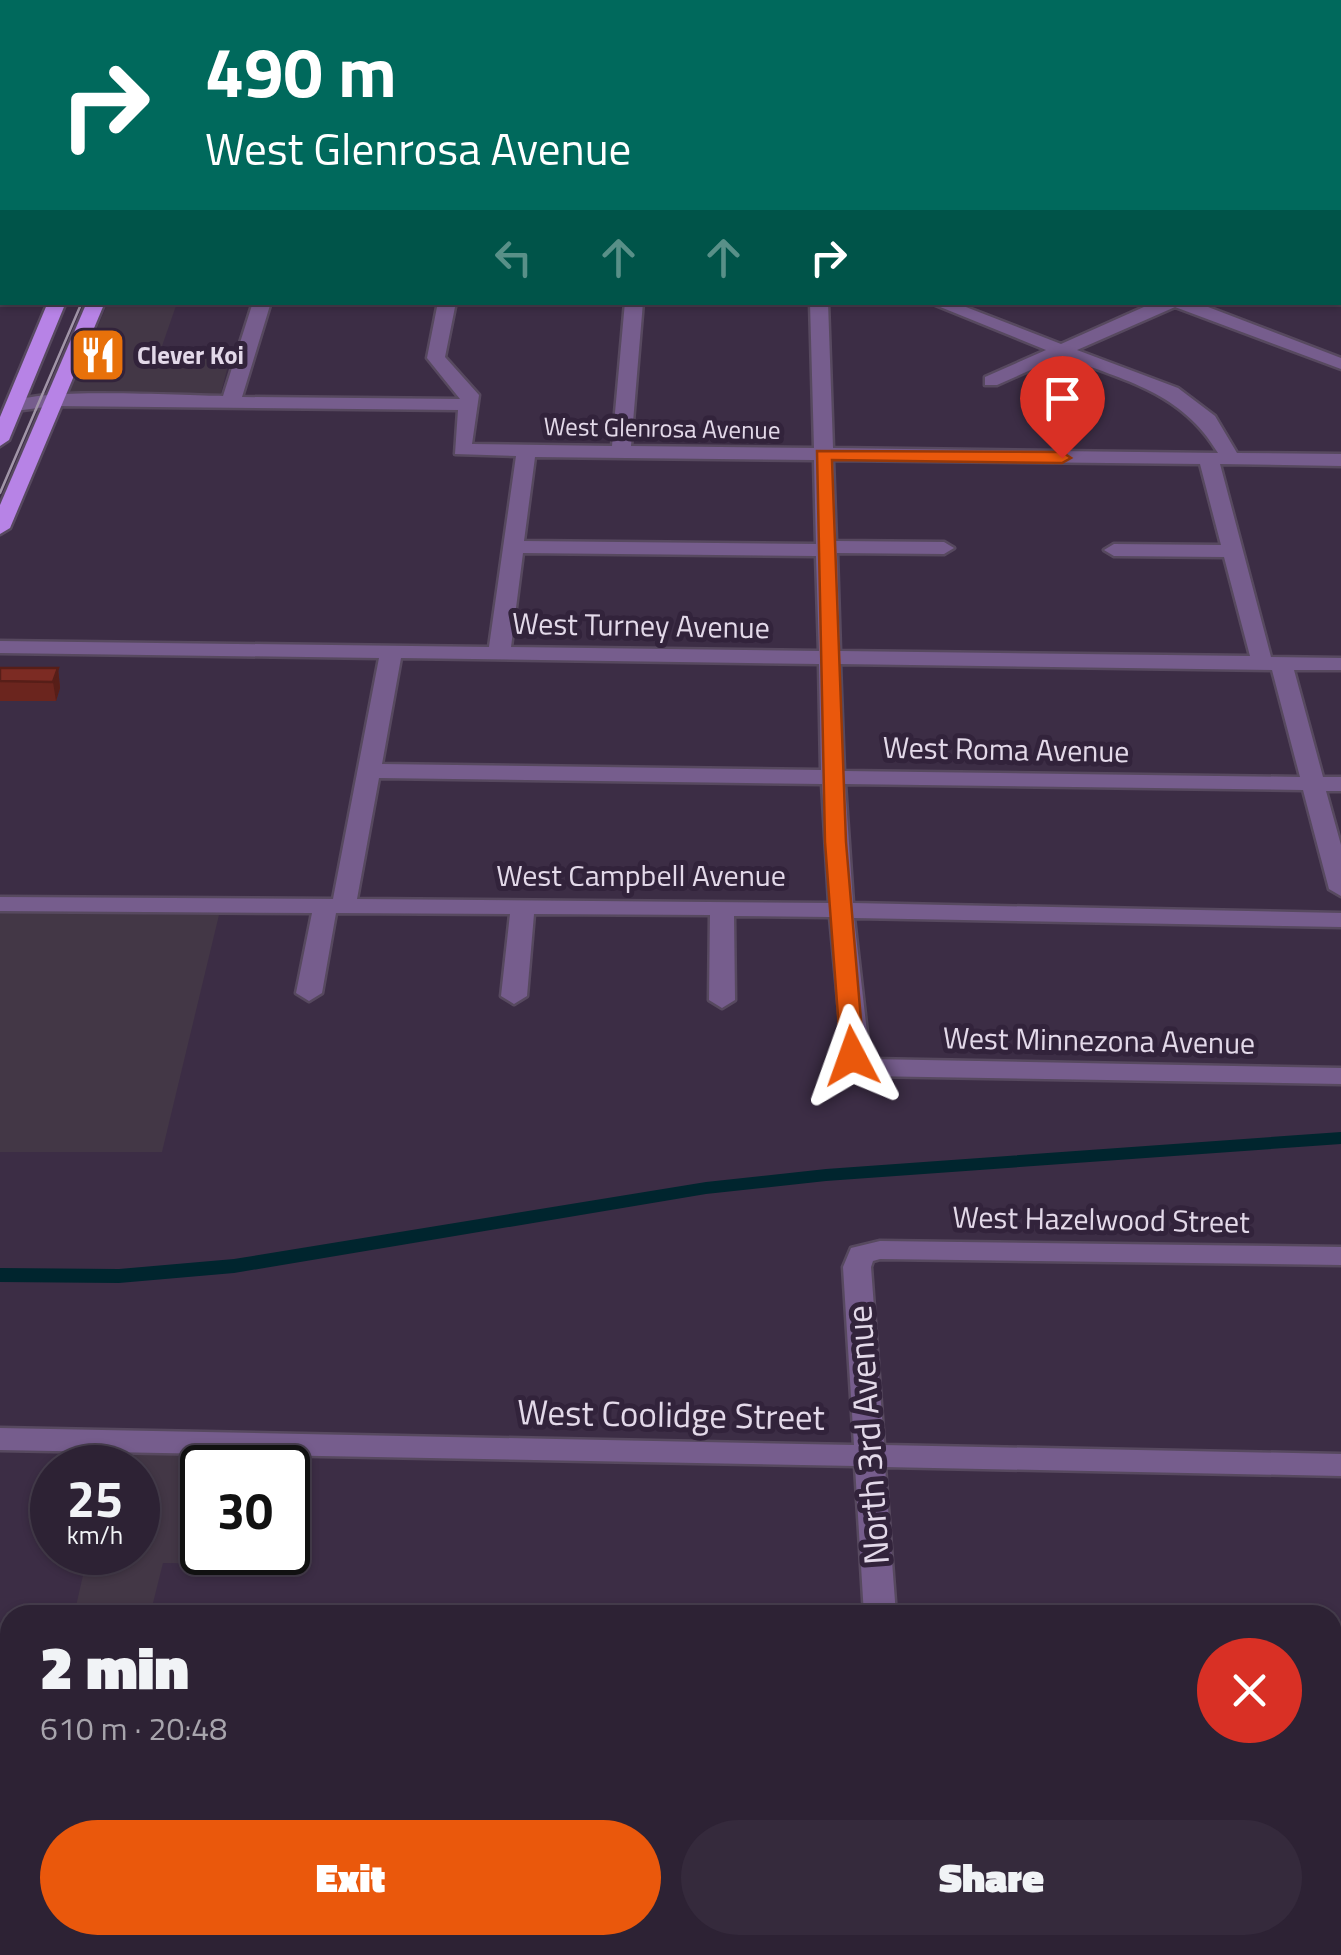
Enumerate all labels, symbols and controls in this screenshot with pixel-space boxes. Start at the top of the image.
text: 490 m [205,18,397,124]
icon: right [40,40,170,170]
text: West Glenrosa Avenue [205,114,631,182]
icon: left [486,230,541,285]
icon: ahead [591,230,646,285]
icon: ahead [696,230,751,285]
icon: right [801,230,856,285]
restaurant icon: Clever Koi [68,325,128,385]
place label: Clever Koi [137,336,244,374]
pin [1020,356,1105,459]
icon: arrive [1035,371,1090,426]
street label: West Glenrosa Avenue [543,407,781,449]
street label: West Turney Avenue [512,600,770,650]
street label: West Roma Avenue [882,724,1130,774]
street label: West Campbell Avenue [496,852,786,898]
position arrow [800,1004,904,1108]
street label: West Minnezona Avenue [942,1014,1256,1066]
street label: West Hazelwood Street [952,1193,1251,1245]
street label: North 3rd Avenue [831,1304,903,1567]
street label: West Coolidge Street [517,1384,825,1444]
speed limit sign: 30 [180,1445,310,1575]
text: 25 [67,1460,123,1536]
text: km/h [67,1516,123,1554]
text: 2 min [40,1621,189,1712]
button: close [1197,1638,1302,1743]
text: 610 m · 20:48 [40,1704,227,1752]
button: Exit [40,1820,661,1935]
button: Share [681,1820,1302,1935]

